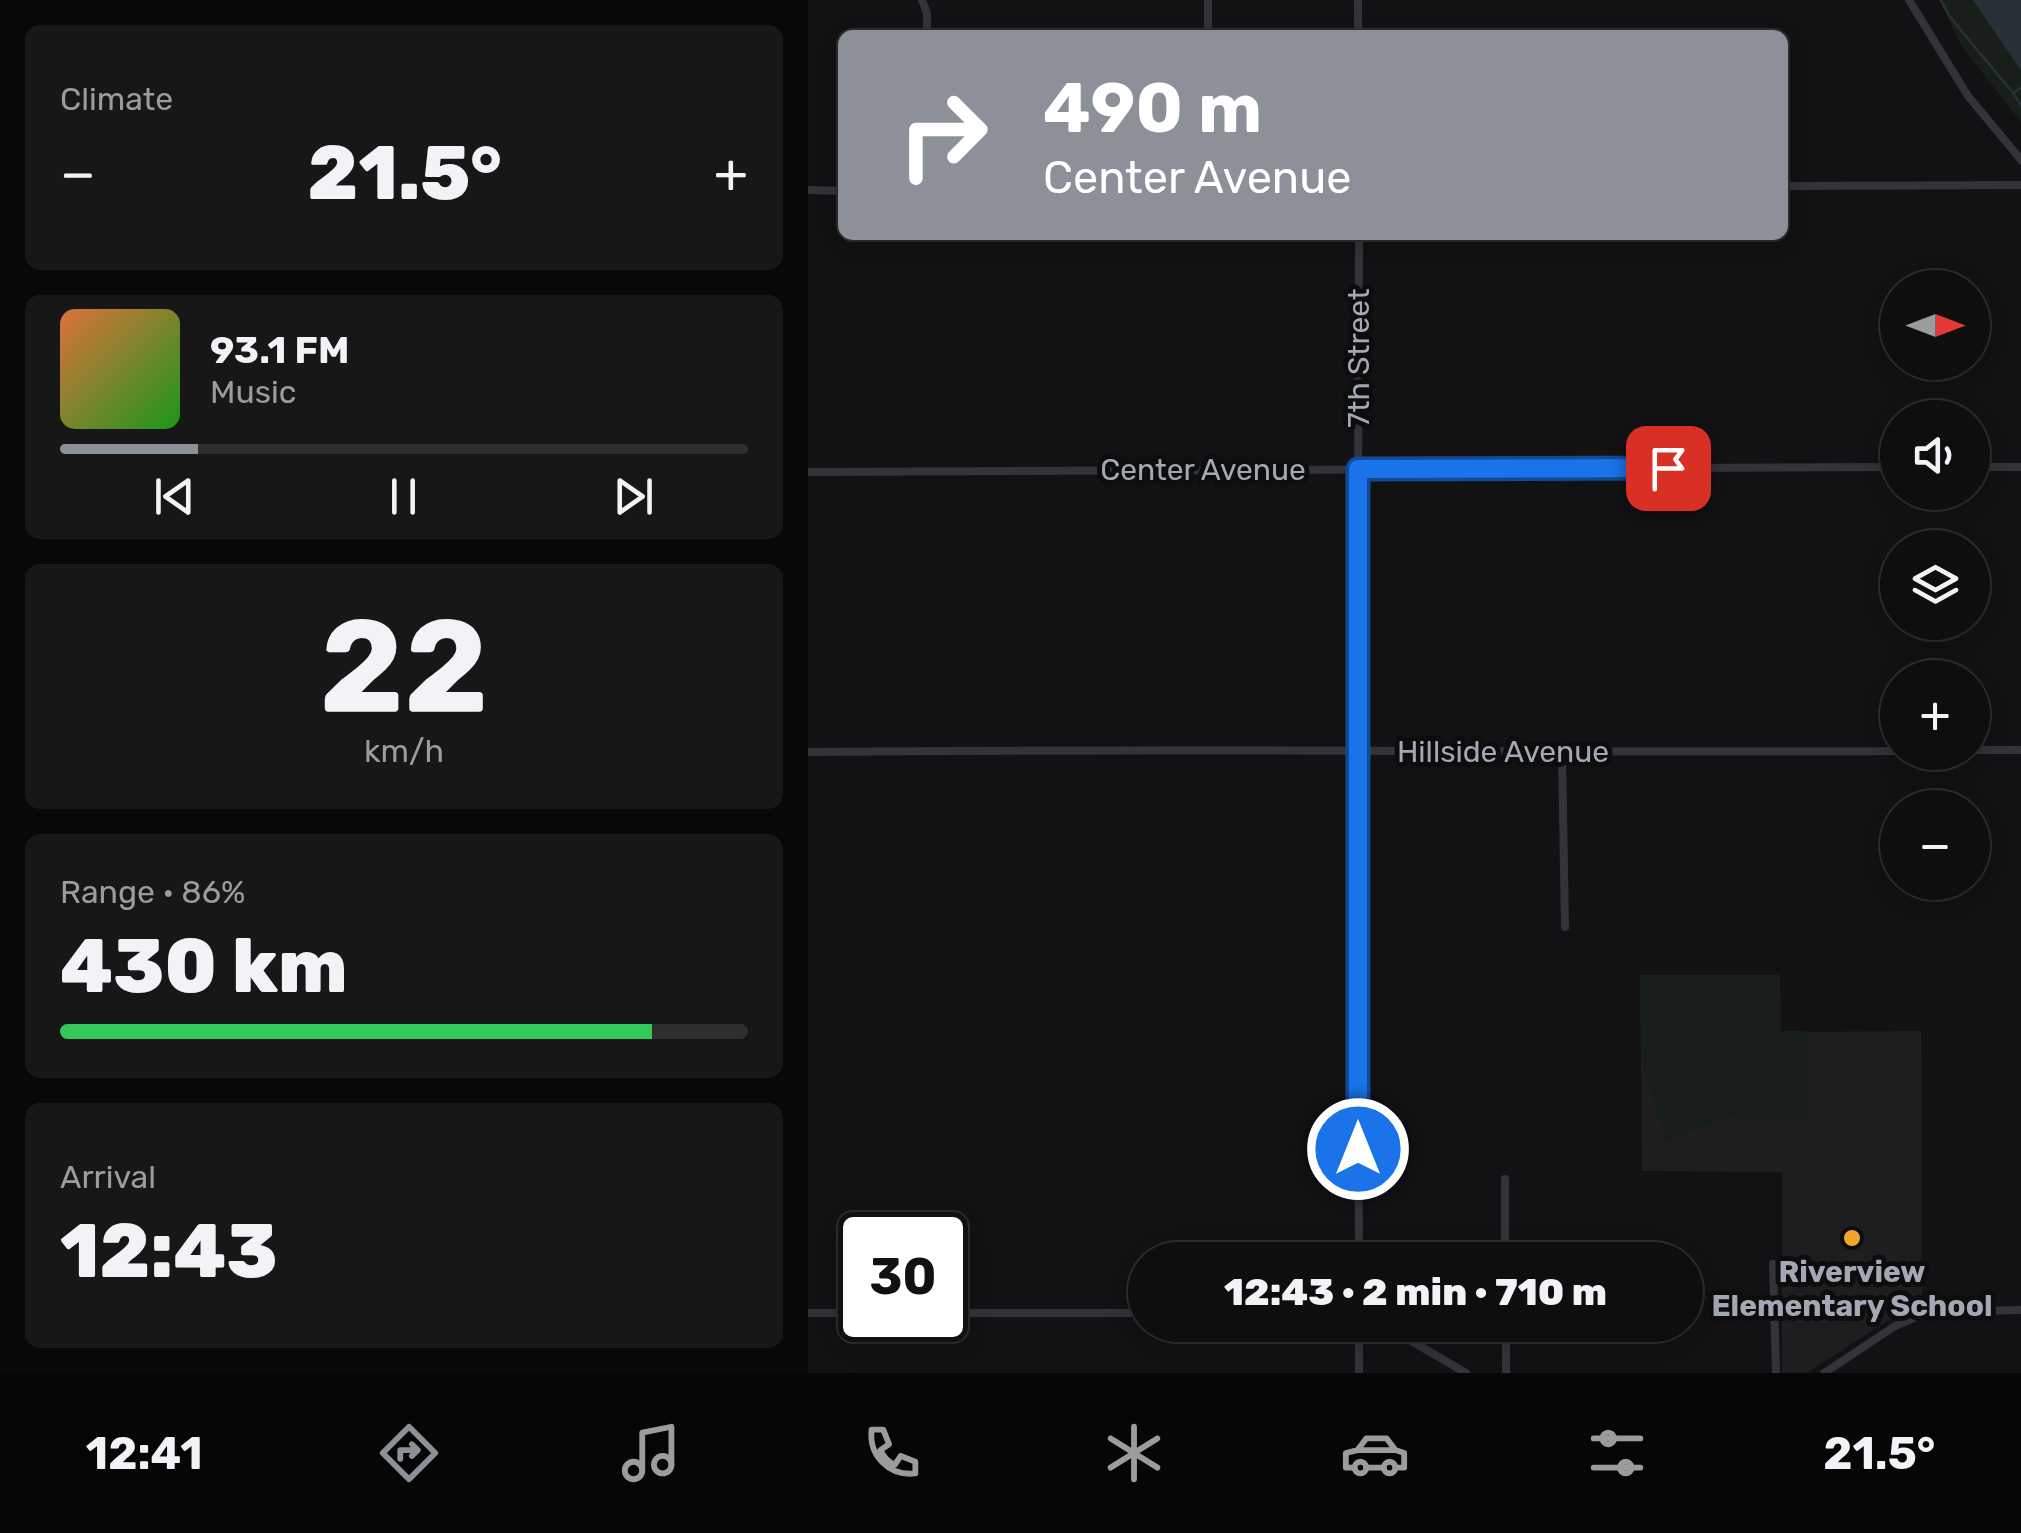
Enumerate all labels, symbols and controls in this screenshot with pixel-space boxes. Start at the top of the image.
text: 490 m [1043,67,1262,150]
icon: right [878,70,1008,200]
text: Climate [60,80,173,118]
text: 21.5° [308,129,502,218]
text: − [60,141,96,206]
text: + [714,141,748,206]
text: Center Avenue [1043,151,1351,204]
north arrow [1880,270,1990,380]
map controls [1880,270,1990,900]
street label: 7th Street [1341,288,1377,428]
text: 93.1 FM [210,327,349,373]
text: Music [210,373,296,411]
button: sound [1880,400,1990,510]
pin [1626,426,1711,511]
icon: arrive [1641,441,1696,496]
street label: Center Avenue [1100,452,1306,488]
icon: previous [147,469,202,524]
icon: pause [376,469,431,524]
icon: next [606,469,661,524]
button: layers [1880,530,1990,640]
text: 22 [319,589,489,744]
button: + [1880,660,1990,770]
text: km/h [364,732,444,770]
street label: Hillside Avenue [1397,734,1609,770]
button: − [1880,790,1990,900]
text: Range · 86% [60,873,245,911]
text: 430 km [60,922,347,1011]
position arrow [1306,1097,1410,1201]
text: Arrival [60,1158,156,1196]
text: 12:43 [60,1207,278,1296]
speed limit sign: 30 [838,1212,968,1342]
marker: Riverview Elementary School [1841,1227,1863,1249]
place label: Riverview Elementary School [1711,1254,1993,1324]
text: 12:43 · 2 min · 710 m [1224,1269,1607,1315]
icon: directions [374,1418,444,1488]
icon: music [616,1418,686,1488]
icon: phone [857,1418,927,1488]
icon: climate [1099,1418,1169,1488]
icon: car [1340,1418,1410,1488]
icon: filters [1582,1418,1652,1488]
text: 12:41 [86,1427,203,1480]
text: 21.5° [1823,1427,1935,1480]

